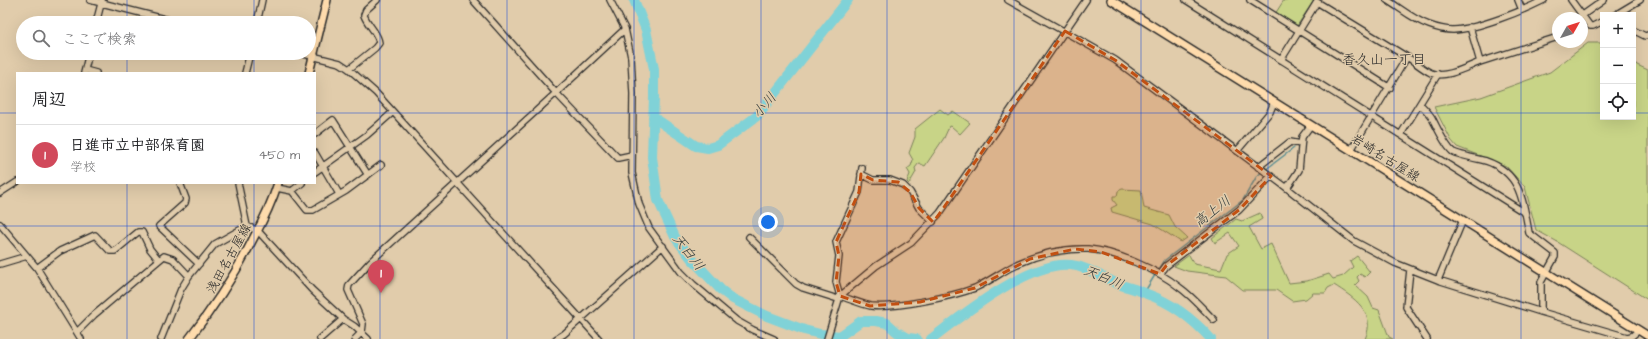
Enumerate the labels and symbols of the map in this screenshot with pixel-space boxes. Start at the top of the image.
north arrow [1552,12,1588,48]
district label: 香久山一丁目 [1342,50,1426,70]
water label: 小川 [748,89,781,123]
street label: 岩崎名古屋線 [1348,130,1424,187]
water label: 高上川 [1190,191,1235,233]
your location [758,212,778,232]
street label: 浅田名古屋線 [202,219,256,297]
water label: 天白川 [667,230,709,275]
pin: 1 [368,260,394,293]
water label: 天白川 [1080,261,1127,295]

